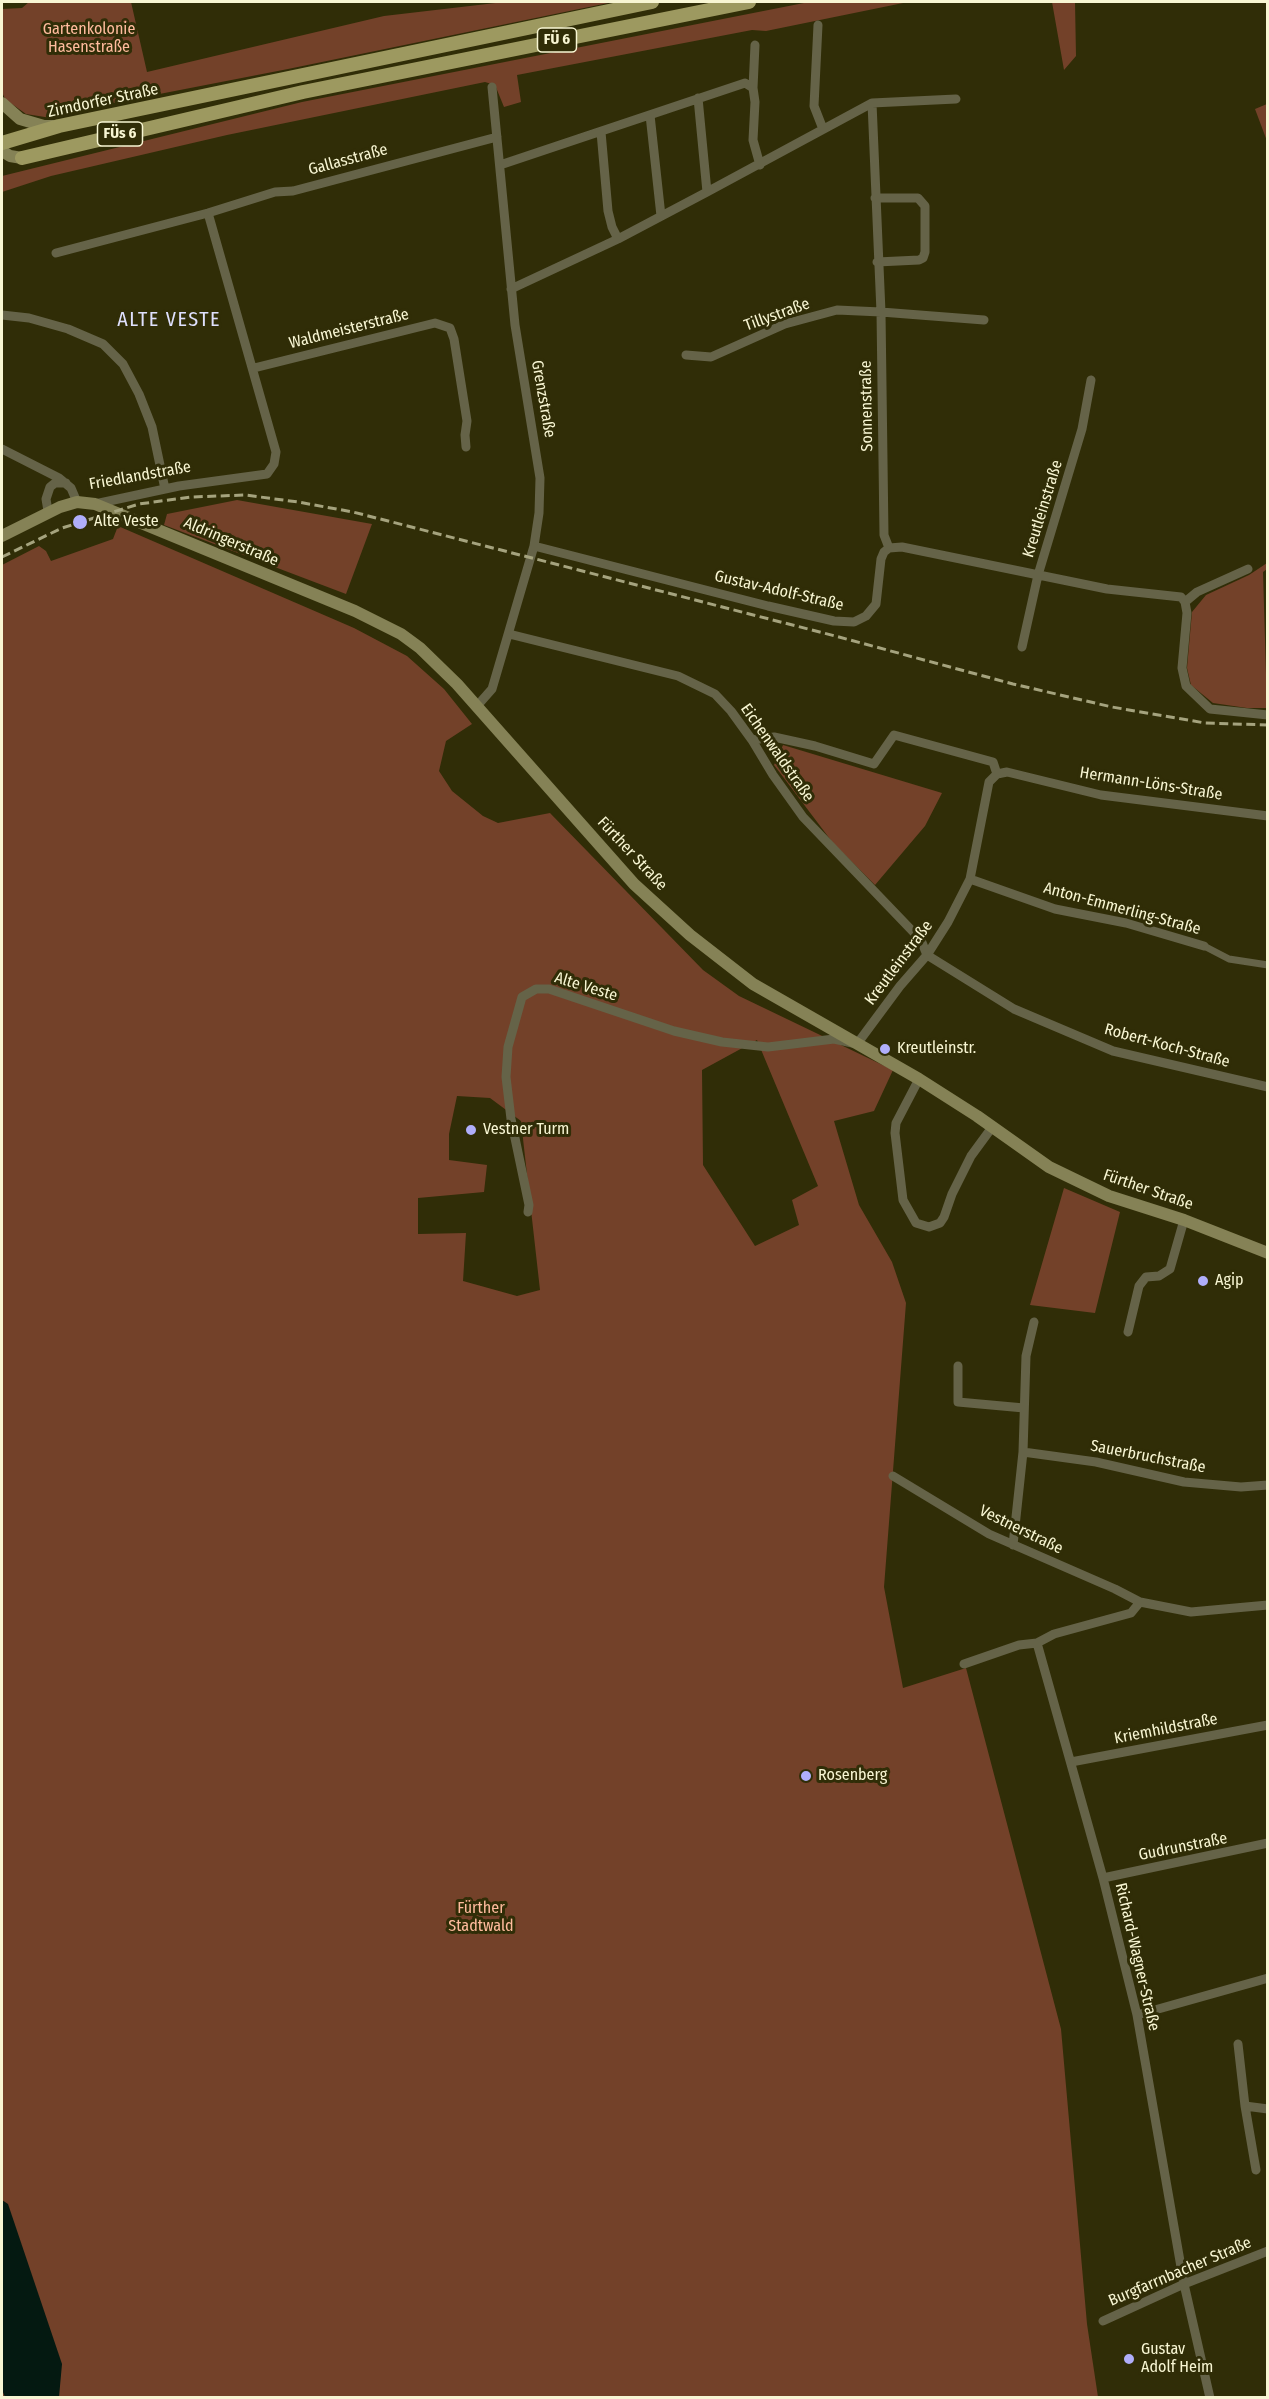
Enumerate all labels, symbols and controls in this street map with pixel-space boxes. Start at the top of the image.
park label: Gartenkolonie Hasenstraße [43,20,135,58]
road number: FÜ 6 [538,28,576,52]
street label: Zirndorfer Straße [46,80,160,122]
road number: FÜs 6 [98,122,142,146]
street label: Gallasstraße [306,140,390,180]
street label: Tillystraße [742,294,812,336]
street label: Waldmeisterstraße [287,305,411,353]
district label: ALTE VESTE [117,308,221,332]
street label: Grenzstraße [527,359,559,439]
street label: Sonnenstraße [857,360,877,452]
street label: Friedlandstraße [88,458,192,494]
street label: Kreutleinstraße [1019,458,1067,560]
place label: Alte Veste [94,512,159,532]
marker: Alte Veste [71,513,89,531]
street label: Aldringerstraße [181,513,281,571]
street label: Gustav-Adolf-Straße [713,567,845,615]
street label: Eichenwaldstraße [736,700,818,806]
street label: Hermann-Löns-Straße [1078,763,1224,805]
street label: Fürther Straße [593,813,671,895]
street label: Anton-Emmerling-Straße [1041,879,1203,939]
street label: Kreutleinstraße [861,917,937,1009]
street label: Alte Veste [552,968,620,1006]
street label: Robert-Koch-Straße [1102,1020,1232,1072]
place label: Kreutleinstr. [897,1039,976,1059]
marker: Kreutleinstr. [878,1042,892,1056]
place label: Vestner Turm [483,1120,569,1140]
marker: Vestner Turm [464,1123,478,1137]
street label: Fürther Straße [1101,1166,1195,1214]
place label: Agip [1215,1271,1243,1291]
marker: Agip [1196,1274,1210,1288]
street label: Sauerbruchstraße [1089,1436,1207,1478]
street label: Vestnerstraße [976,1501,1066,1559]
street label: Kriemhildstraße [1113,1710,1219,1748]
place label: Rosenberg [818,1766,887,1786]
marker: Rosenberg [799,1769,813,1783]
street label: Gudrunstraße [1137,1829,1229,1865]
street label: Richard-Wagner-Straße [1111,1881,1163,2033]
park label: Fürther Stadtwald [448,1899,514,1937]
street label: Burgfarrnbacher Straße [1106,2233,1254,2311]
place label: Gustav Adolf Heim [1141,2340,1213,2378]
marker: Gustav Adolf Heim [1122,2352,1136,2366]

